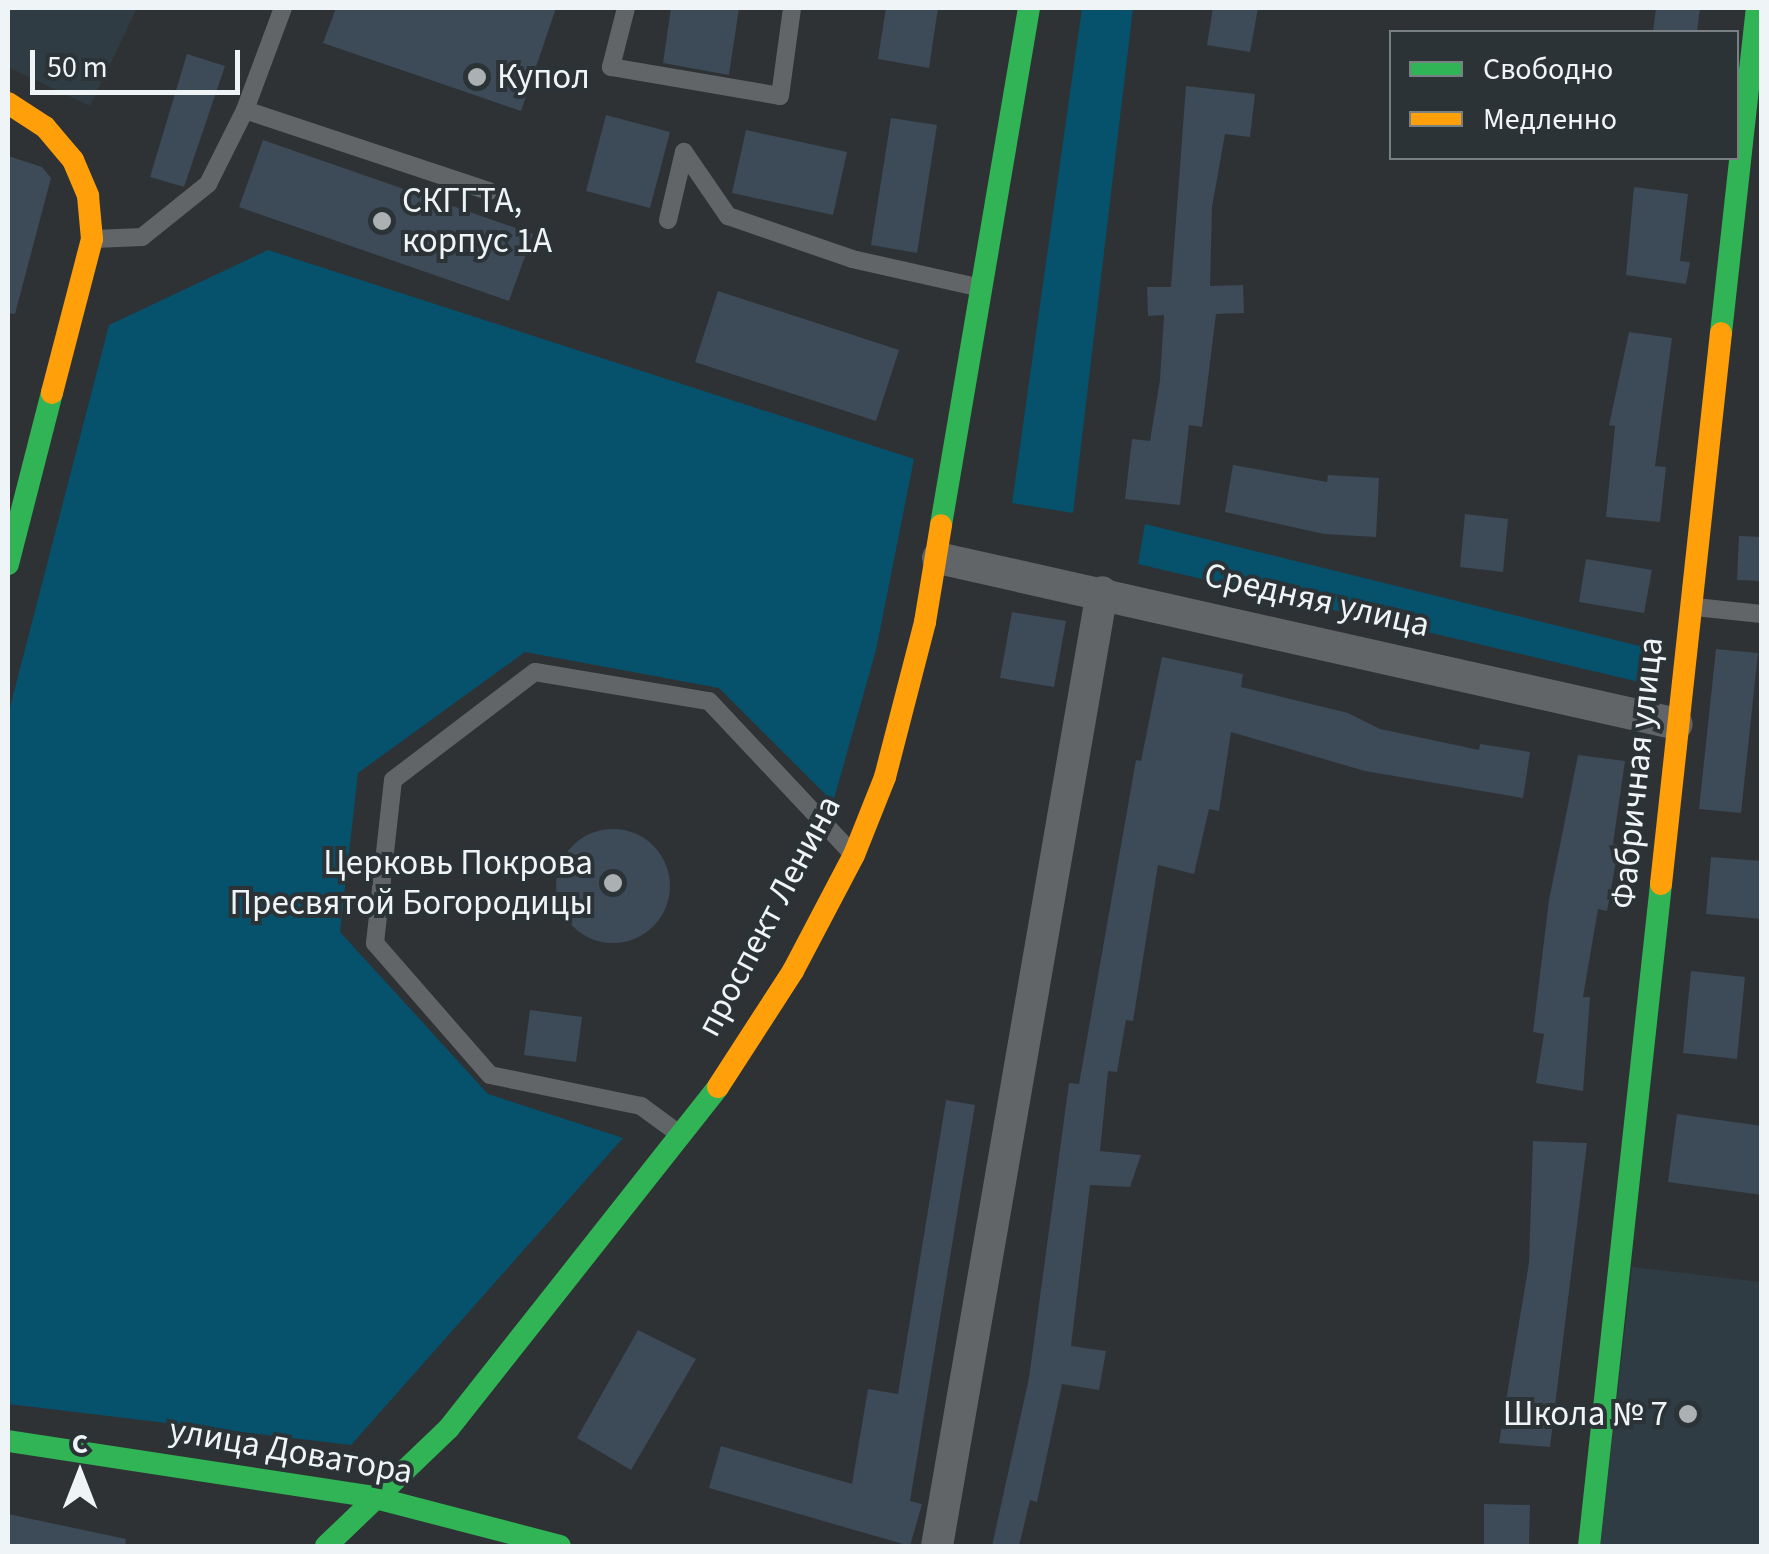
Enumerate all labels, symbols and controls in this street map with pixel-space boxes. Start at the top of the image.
scale bar [35,30,245,92]
legend [1389,30,1739,160]
text: 50 m [47,46,108,89]
text: Свободно [1483,48,1613,91]
place label: Купол [497,56,590,98]
marker: Купол [466,66,488,88]
text: Медленно [1483,98,1617,141]
place label: СКГГТА, корпус 1А [402,180,552,262]
marker: СКГГТА, корпус 1А [371,210,393,232]
street label: Средняя улица [1200,554,1434,646]
street label: Фабричная улица [1602,635,1672,911]
street label: проспект Ленина [688,789,850,1043]
place label: Церковь Покрова Пресвятой Богородицы [230,842,593,924]
marker: Церковь Покрова Пресвятой Богородицы [602,872,624,894]
place label: Школа № 7 [1503,1393,1668,1435]
marker: Школа № 7 [1677,1403,1699,1425]
street label: улица Доватора [166,1409,416,1493]
north arrow [30,1424,130,1524]
text: С [72,1424,88,1464]

